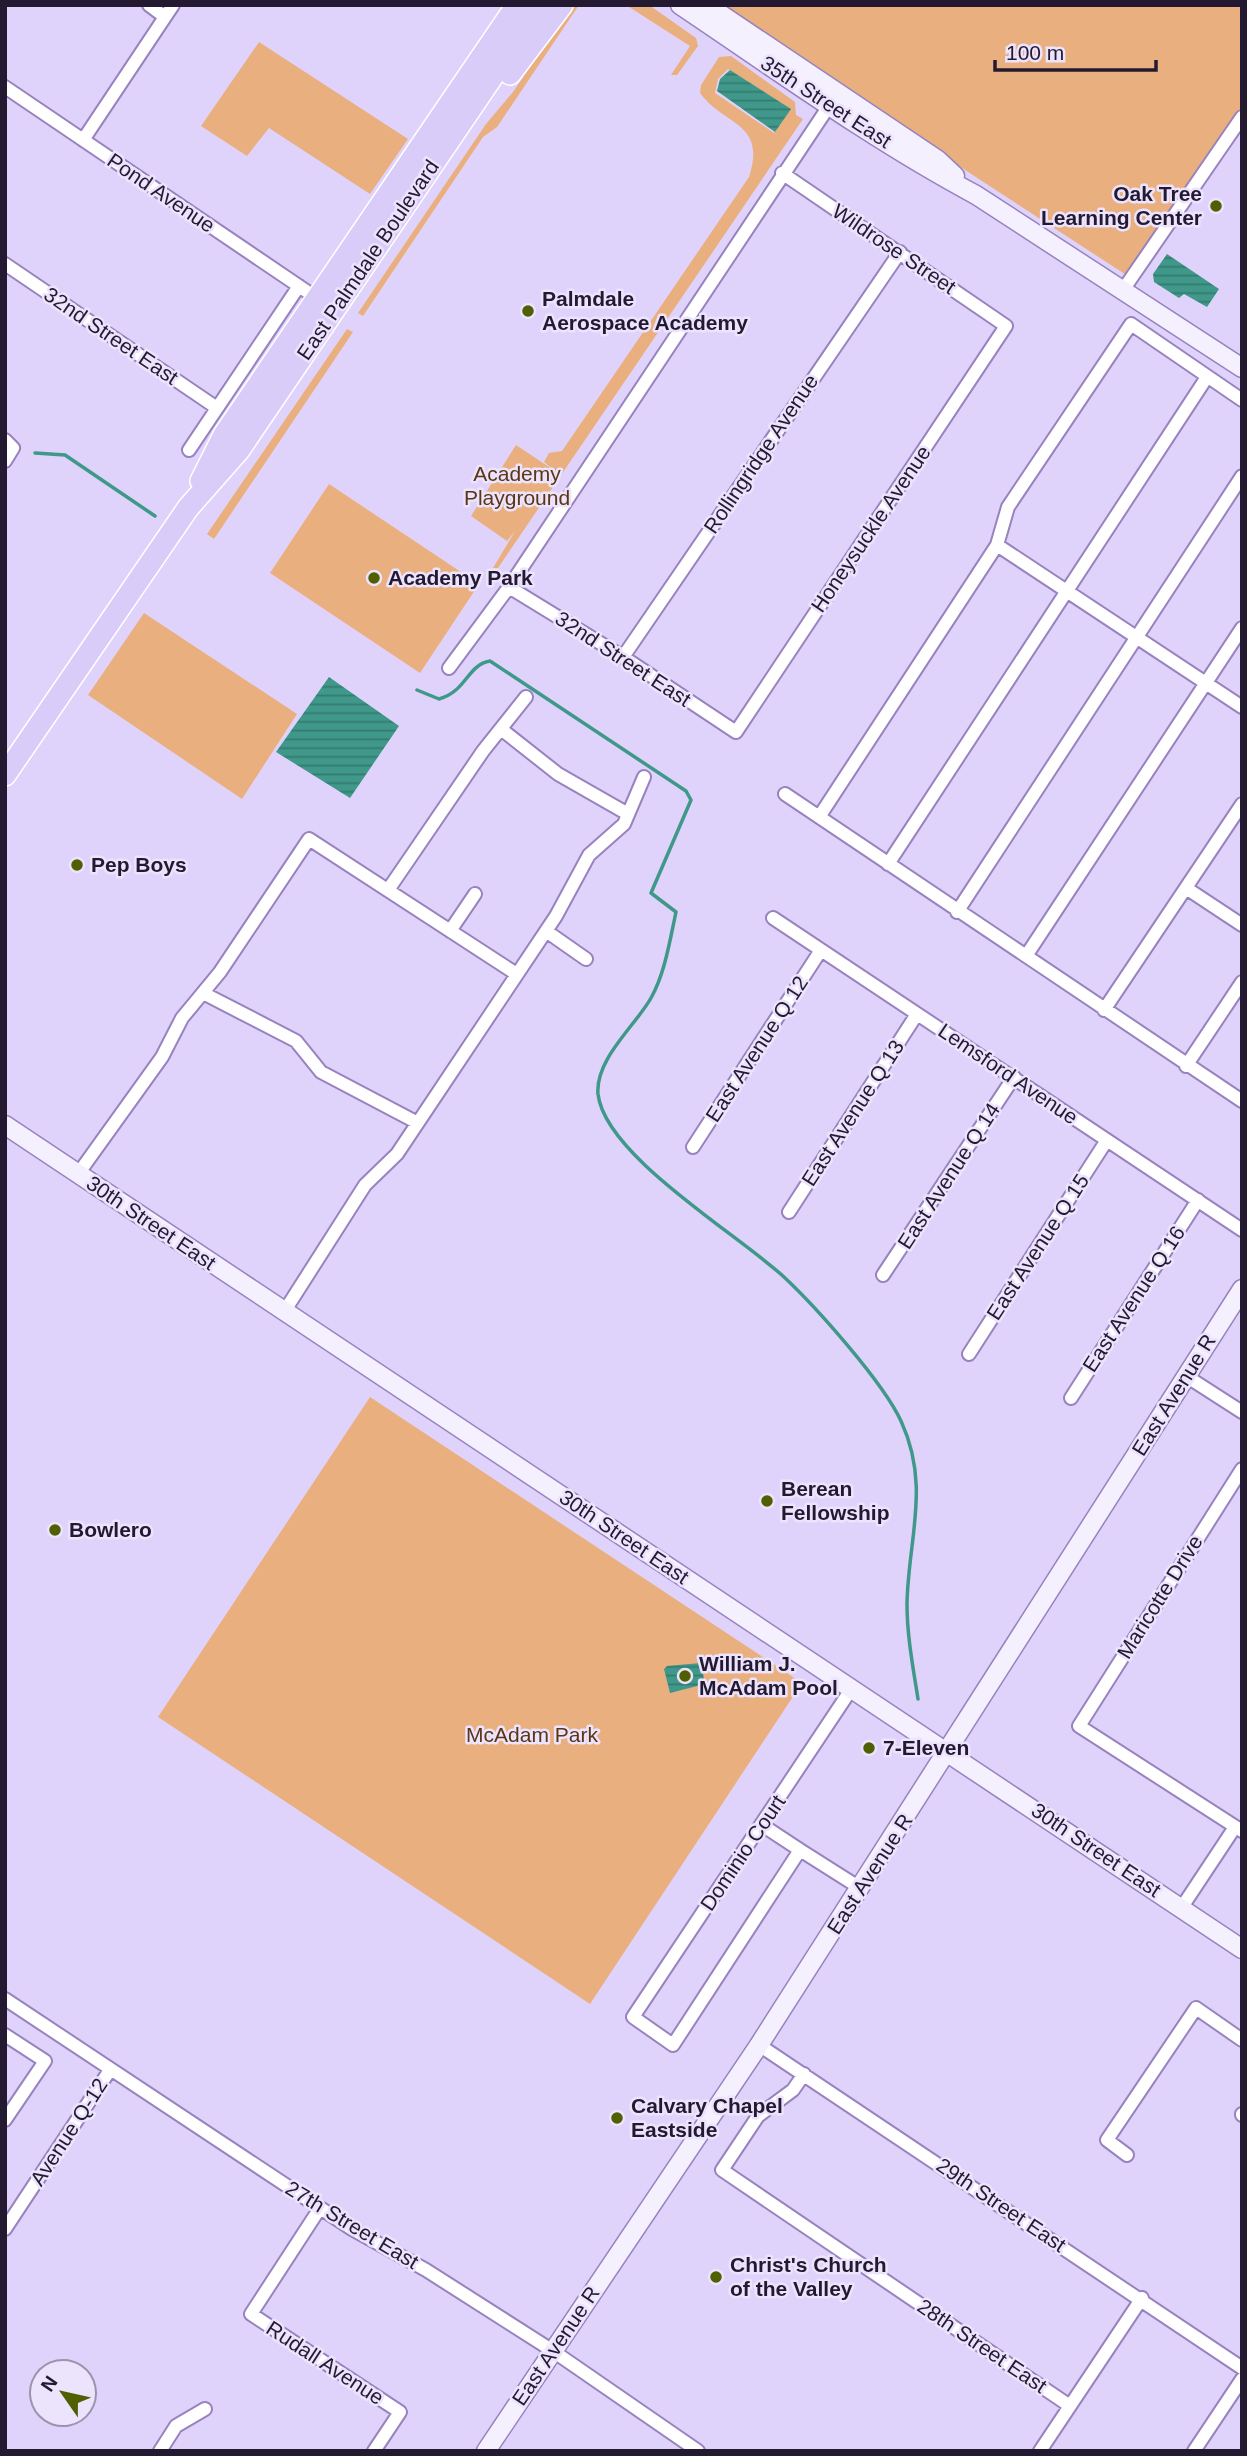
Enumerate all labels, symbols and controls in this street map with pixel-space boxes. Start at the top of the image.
scale bar [995,28,1156,72]
text: 100 m [1006,41,1064,64]
street label: 35th Street East [757,51,896,152]
street label: Pond Avenue [103,148,219,237]
street label: East Palmdale Boulevard [292,156,443,364]
place label: Oak Tree Learning Center [1041,182,1202,229]
marker: Oak Tree Learning Center [1208,198,1224,214]
street label: Wildrose Street [828,199,960,298]
street label: 32nd Street East [40,282,183,389]
place label: Palmdale Aerospace Academy [542,287,748,334]
marker: Palmdale Aerospace Academy [520,303,536,319]
street label: Rollingridge Avenue [699,370,822,537]
street label: Honeysuckle Avenue [806,441,935,616]
park label: Academy Playground [464,462,570,509]
place label: Academy Park [388,566,533,589]
marker: Academy Park [366,570,382,586]
street label: 32nd Street East [551,606,695,711]
place label: Pep Boys [91,853,187,876]
marker: Pep Boys [69,857,85,873]
street label: East Avenue Q 12 [701,972,812,1126]
street label: Lemsford Avenue [934,1018,1082,1129]
street label: East Avenue Q 13 [797,1036,908,1190]
street label: East Avenue Q 14 [893,1098,1004,1253]
street label: East Avenue Q 15 [982,1170,1093,1324]
street label: 30th Street East [82,1171,220,1274]
street label: East Avenue Q 16 [1078,1222,1189,1376]
street label: East Avenue R [1127,1330,1220,1460]
place label: Berean Fellowship [781,1477,890,1524]
street label: 30th Street East [555,1485,693,1588]
marker: Berean Fellowship [759,1493,775,1509]
place label: Bowlero [69,1518,152,1541]
marker: Bowlero [47,1522,63,1538]
street label: Maricotte Drive [1112,1531,1207,1663]
place label: William J. McAdam Pool [699,1652,838,1699]
marker: William J. McAdam Pool [677,1668,693,1684]
park label: McAdam Park [466,1723,598,1746]
place label: 7-Eleven [883,1736,969,1759]
marker: 7-Eleven [861,1740,877,1756]
street label: Dominio Court [696,1791,790,1915]
street label: 30th Street East [1027,1798,1165,1901]
street label: East Avenue R [822,1809,917,1938]
street label: Avenue Q-12 [25,2074,112,2190]
place label: Calvary Chapel Eastside [631,2094,783,2141]
marker: Calvary Chapel Eastside [609,2110,625,2126]
street label: 29th Street East [932,2153,1070,2256]
street label: 27th Street East [282,2176,423,2273]
place label: Christ's Church of the Valley [730,2253,887,2300]
marker: Christ's Church of the Valley [708,2269,724,2285]
street label: East Avenue R [507,2282,604,2410]
street label: 28th Street East [913,2294,1051,2397]
street label: Rudall Avenue [262,2316,388,2409]
north arrow [28,2358,98,2428]
text: N [37,2372,62,2395]

